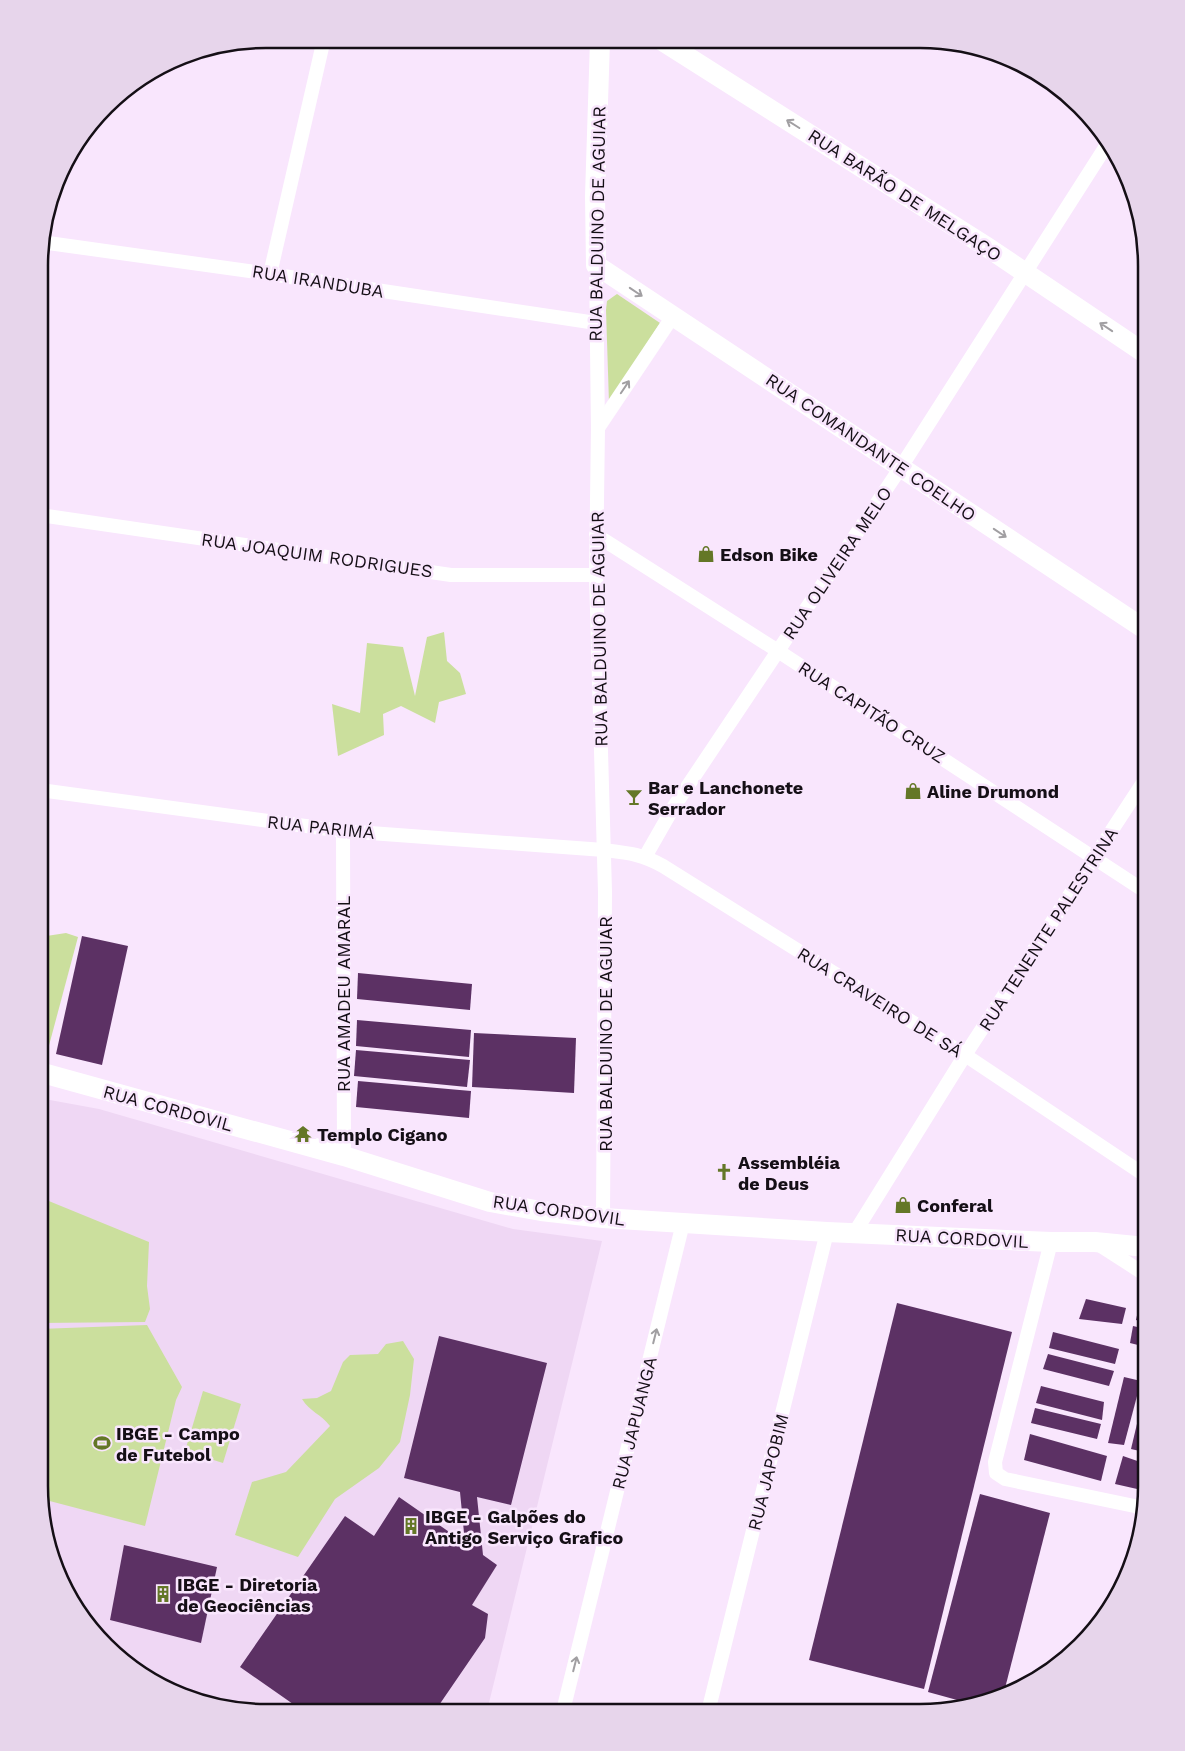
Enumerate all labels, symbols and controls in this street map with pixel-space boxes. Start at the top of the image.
street label: RUA BALDUINO DE AGUIAR [584,106,610,342]
one-way arrow [787,119,801,129]
street label: RUA BARÃO DE MELGAÇO [804,125,1006,265]
street label: RUA IRANDUBA [251,260,386,302]
one-way arrow [629,287,643,297]
one-way arrow [1099,322,1113,332]
street label: RUA COMANDANTE COELHO [762,369,980,525]
one-way arrow [620,381,630,395]
street label: RUA OLIVEIRA MELO [778,483,896,643]
street label: RUA BALDUINO DE AGUIAR [586,511,612,747]
street label: RUA JOAQUIM RODRIGUES [200,528,434,582]
one-way arrow [992,528,1006,538]
shop icon: Edson Bike [696,544,716,564]
place label: Edson Bike [720,544,818,565]
street label: RUA CAPITÃO CRUZ [795,657,949,767]
place label: Bar e Lanchonete Serrador [648,777,803,819]
shop icon: Aline Drumond [903,781,923,801]
place label: Aline Drumond [927,781,1059,802]
bar icon: Bar e Lanchonete Serrador [624,787,644,807]
street label: RUA PARIMÁ [266,811,376,843]
street label: RUA TENENTE PALESTRINA [974,823,1122,1035]
street label: RUA AMADEU AMARAL [333,896,354,1092]
street label: RUA BALDUINO DE AGUIAR [595,916,616,1152]
street label: RUA CRAVEIRO DE SÁ [794,943,966,1061]
street label: RUA CORDOVIL [101,1081,235,1135]
temple icon: Templo Cigano [293,1124,313,1144]
place label: Templo Cigano [317,1124,448,1145]
place label: Assembléia de Deus [738,1152,840,1194]
church icon: Assembléia de Deus [714,1162,734,1182]
street label: RUA CORDOVIL [492,1190,627,1230]
shop icon: Conferal [893,1195,913,1215]
place label: Conferal [917,1195,993,1216]
street label: RUA CORDOVIL [895,1224,1029,1252]
one-way arrow [651,1329,660,1345]
street label: RUA JAPUANGA [607,1354,661,1492]
street label: RUA JAPOBIM [743,1411,793,1533]
place label: IBGE - Campo de Futebol [116,1423,240,1465]
sports icon: IBGE - Campo de Futebol [92,1433,112,1453]
place label: IBGE - Galpões do Antigo Serviço Grafico [425,1506,624,1548]
building icon: IBGE - Galpões do Antigo Serviço Grafico [401,1516,421,1536]
place label: IBGE - Diretoria de Geociências [177,1574,318,1616]
building icon: IBGE - Diretoria de Geociências [153,1584,173,1604]
one-way arrow [571,1656,580,1672]

